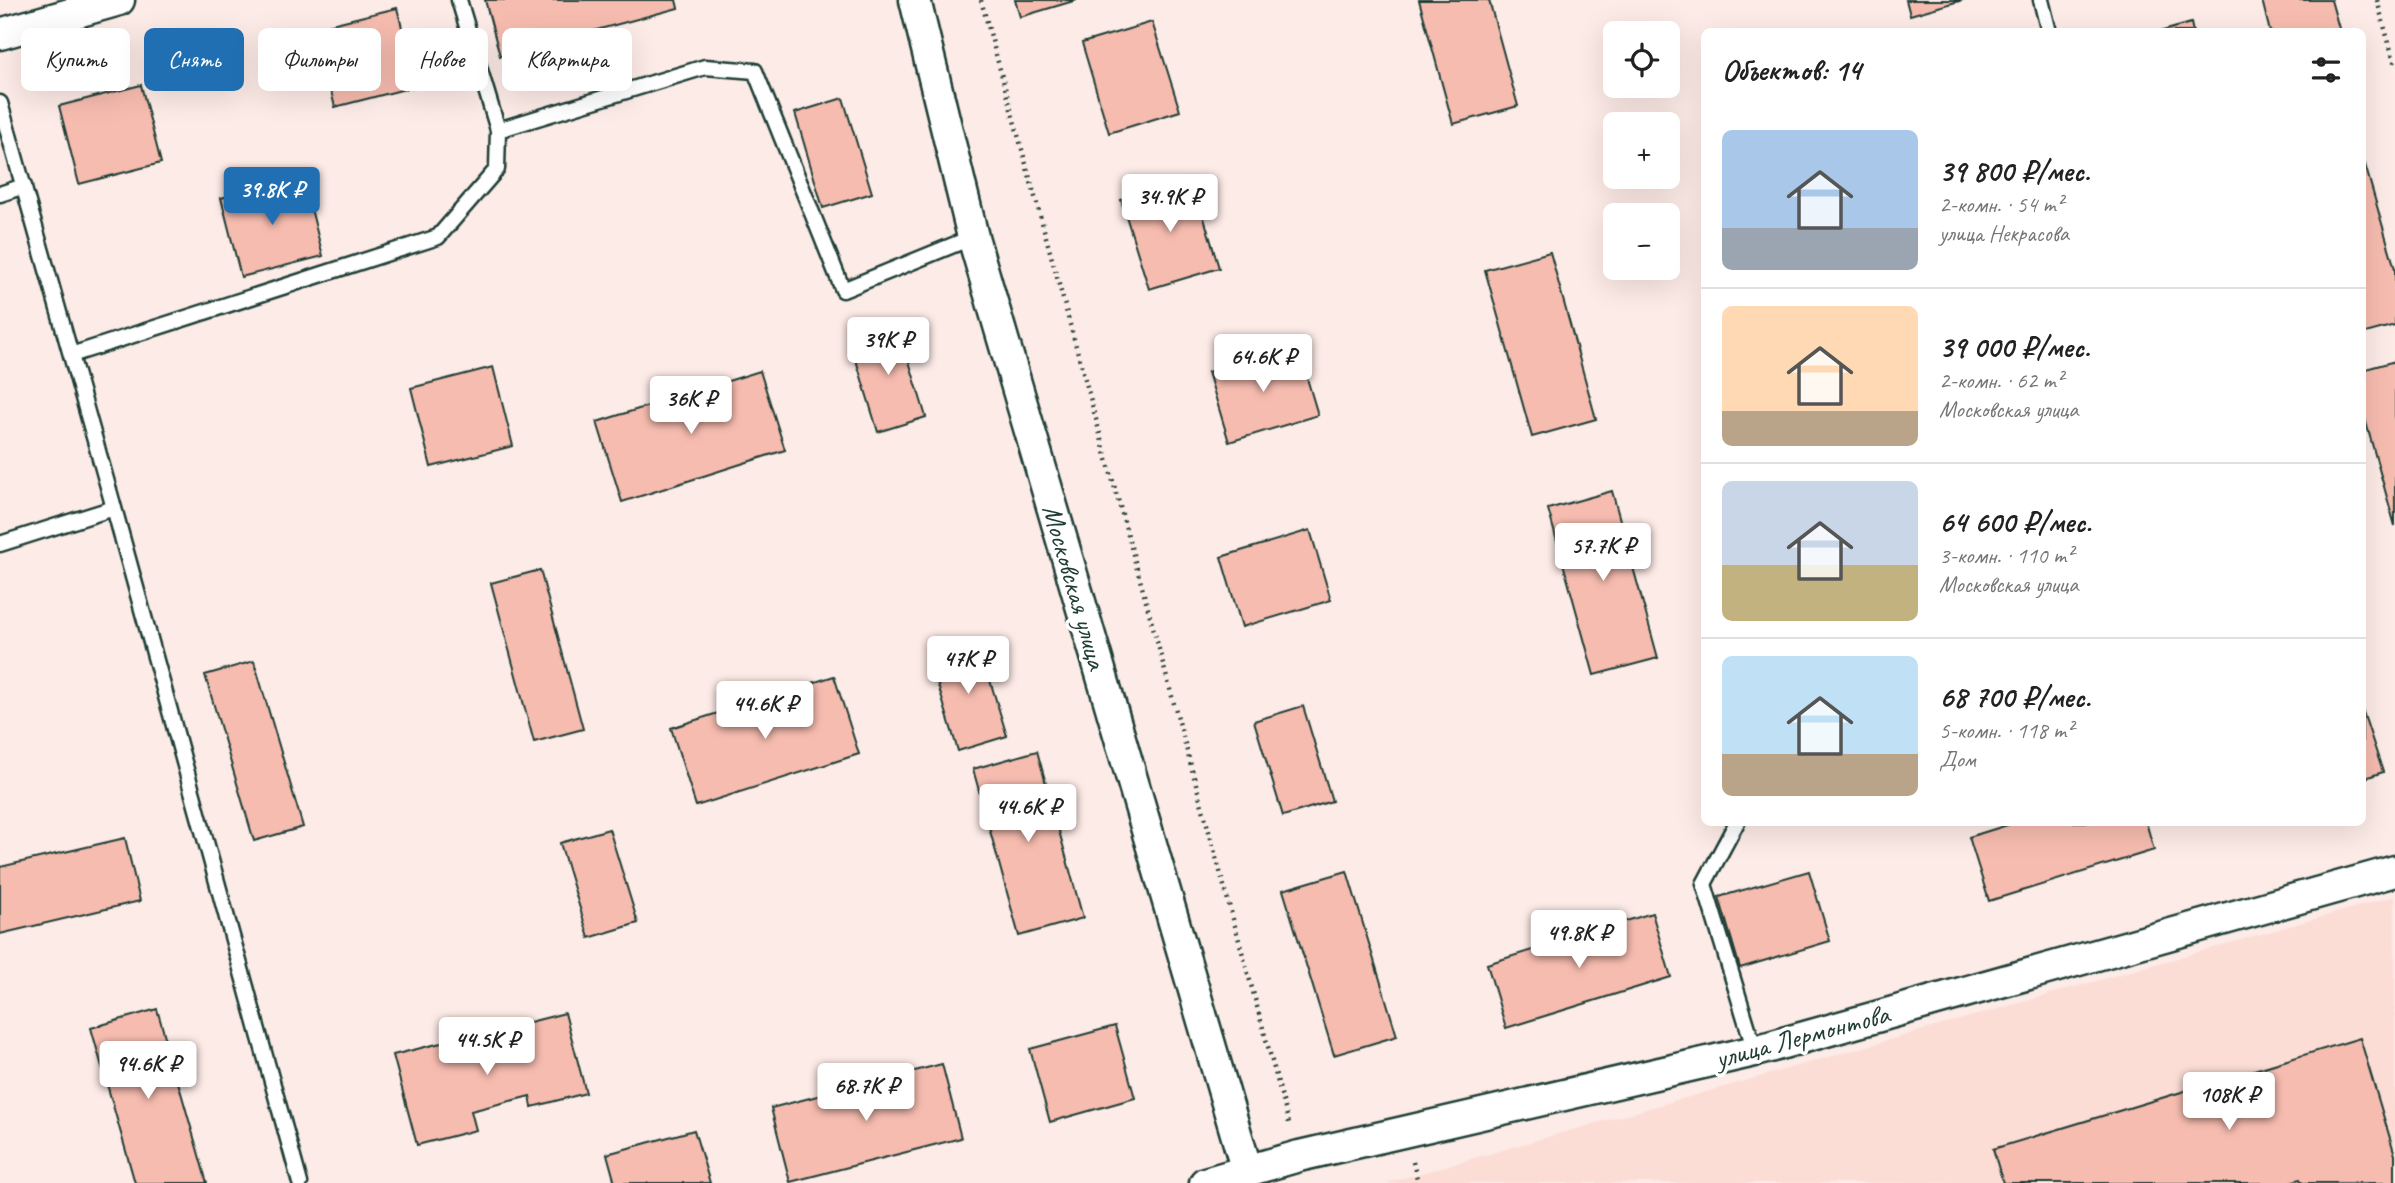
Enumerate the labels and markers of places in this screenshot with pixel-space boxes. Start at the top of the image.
pin: 39.8K ₽ [207,168,337,227]
pin: 34.9K ₽ [1105,174,1235,234]
pin: 39K ₽ [839,318,937,377]
pin: 64.6K ₽ [1198,334,1328,394]
pin: 36K ₽ [642,376,740,436]
pin: 57.7K ₽ [1538,524,1668,583]
pin: 47K ₽ [919,636,1017,696]
pin: 44.6K ₽ [700,682,830,741]
pin: 44.6K ₽ [963,784,1093,844]
pin: 49.8K ₽ [1514,911,1644,970]
pin: 44.5K ₽ [422,1018,552,1077]
pin: 94.6K ₽ [83,1042,213,1101]
pin: 68.7K ₽ [801,1064,931,1123]
pin: 108K ₽ [2172,1072,2286,1132]

